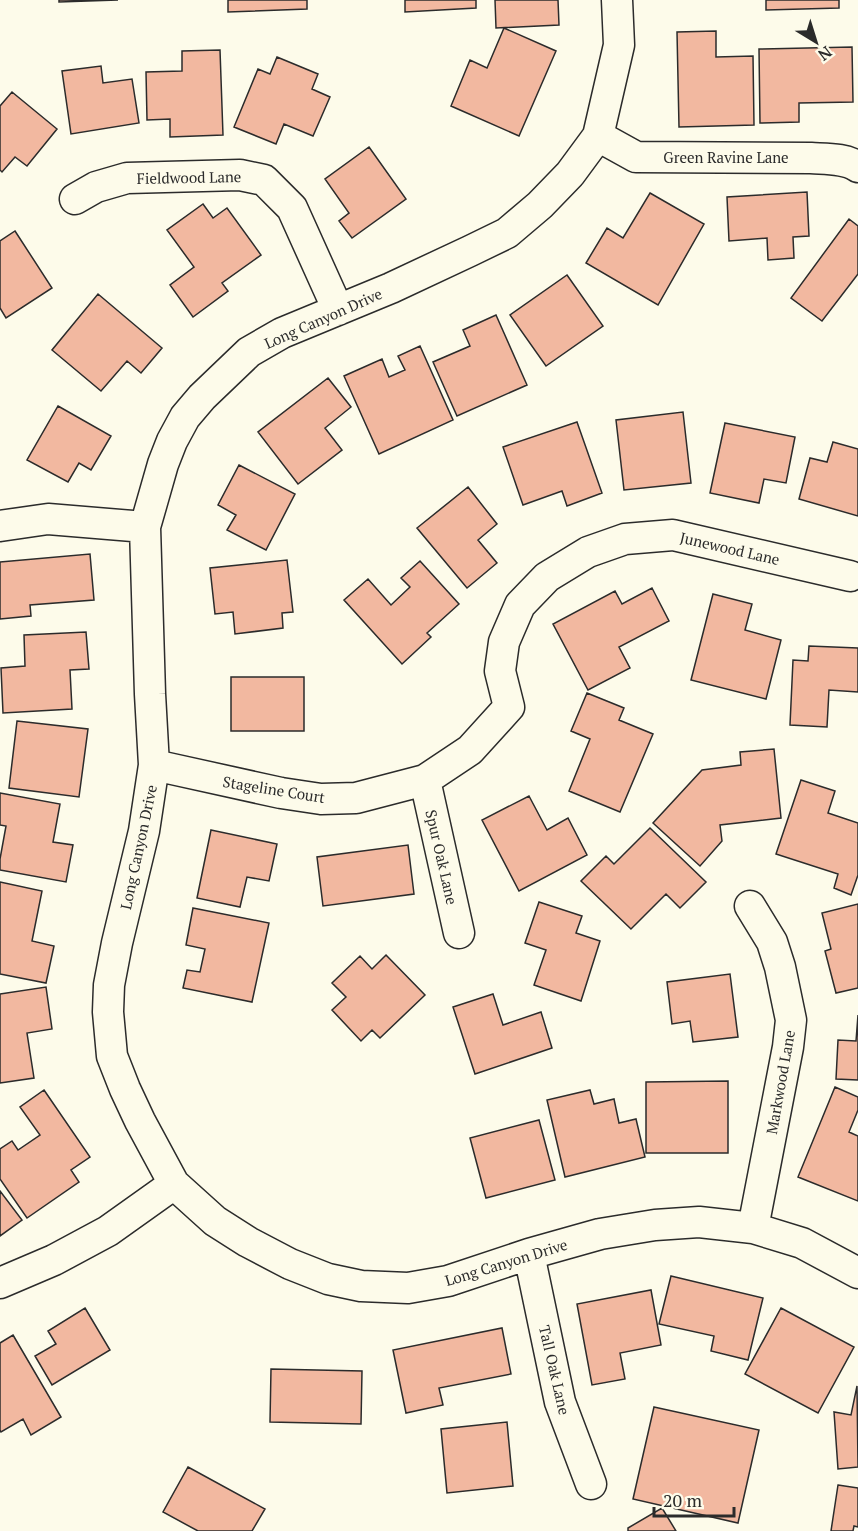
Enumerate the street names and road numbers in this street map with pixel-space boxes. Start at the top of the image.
street label: Green Ravine Lane [663,147,789,167]
street label: Fieldwood Lane [137,166,241,188]
street label: Long Canyon Drive [261,283,385,353]
street label: Junewood Lane [678,527,782,569]
street label: Stageline Court [221,771,327,807]
street label: Long Canyon Drive [115,783,161,911]
street label: Spur Oak Lane [421,808,463,906]
street label: Markwood Lane [761,1028,799,1136]
street label: Long Canyon Drive [442,1234,570,1290]
street label: Tall Oak Lane [535,1323,575,1417]

